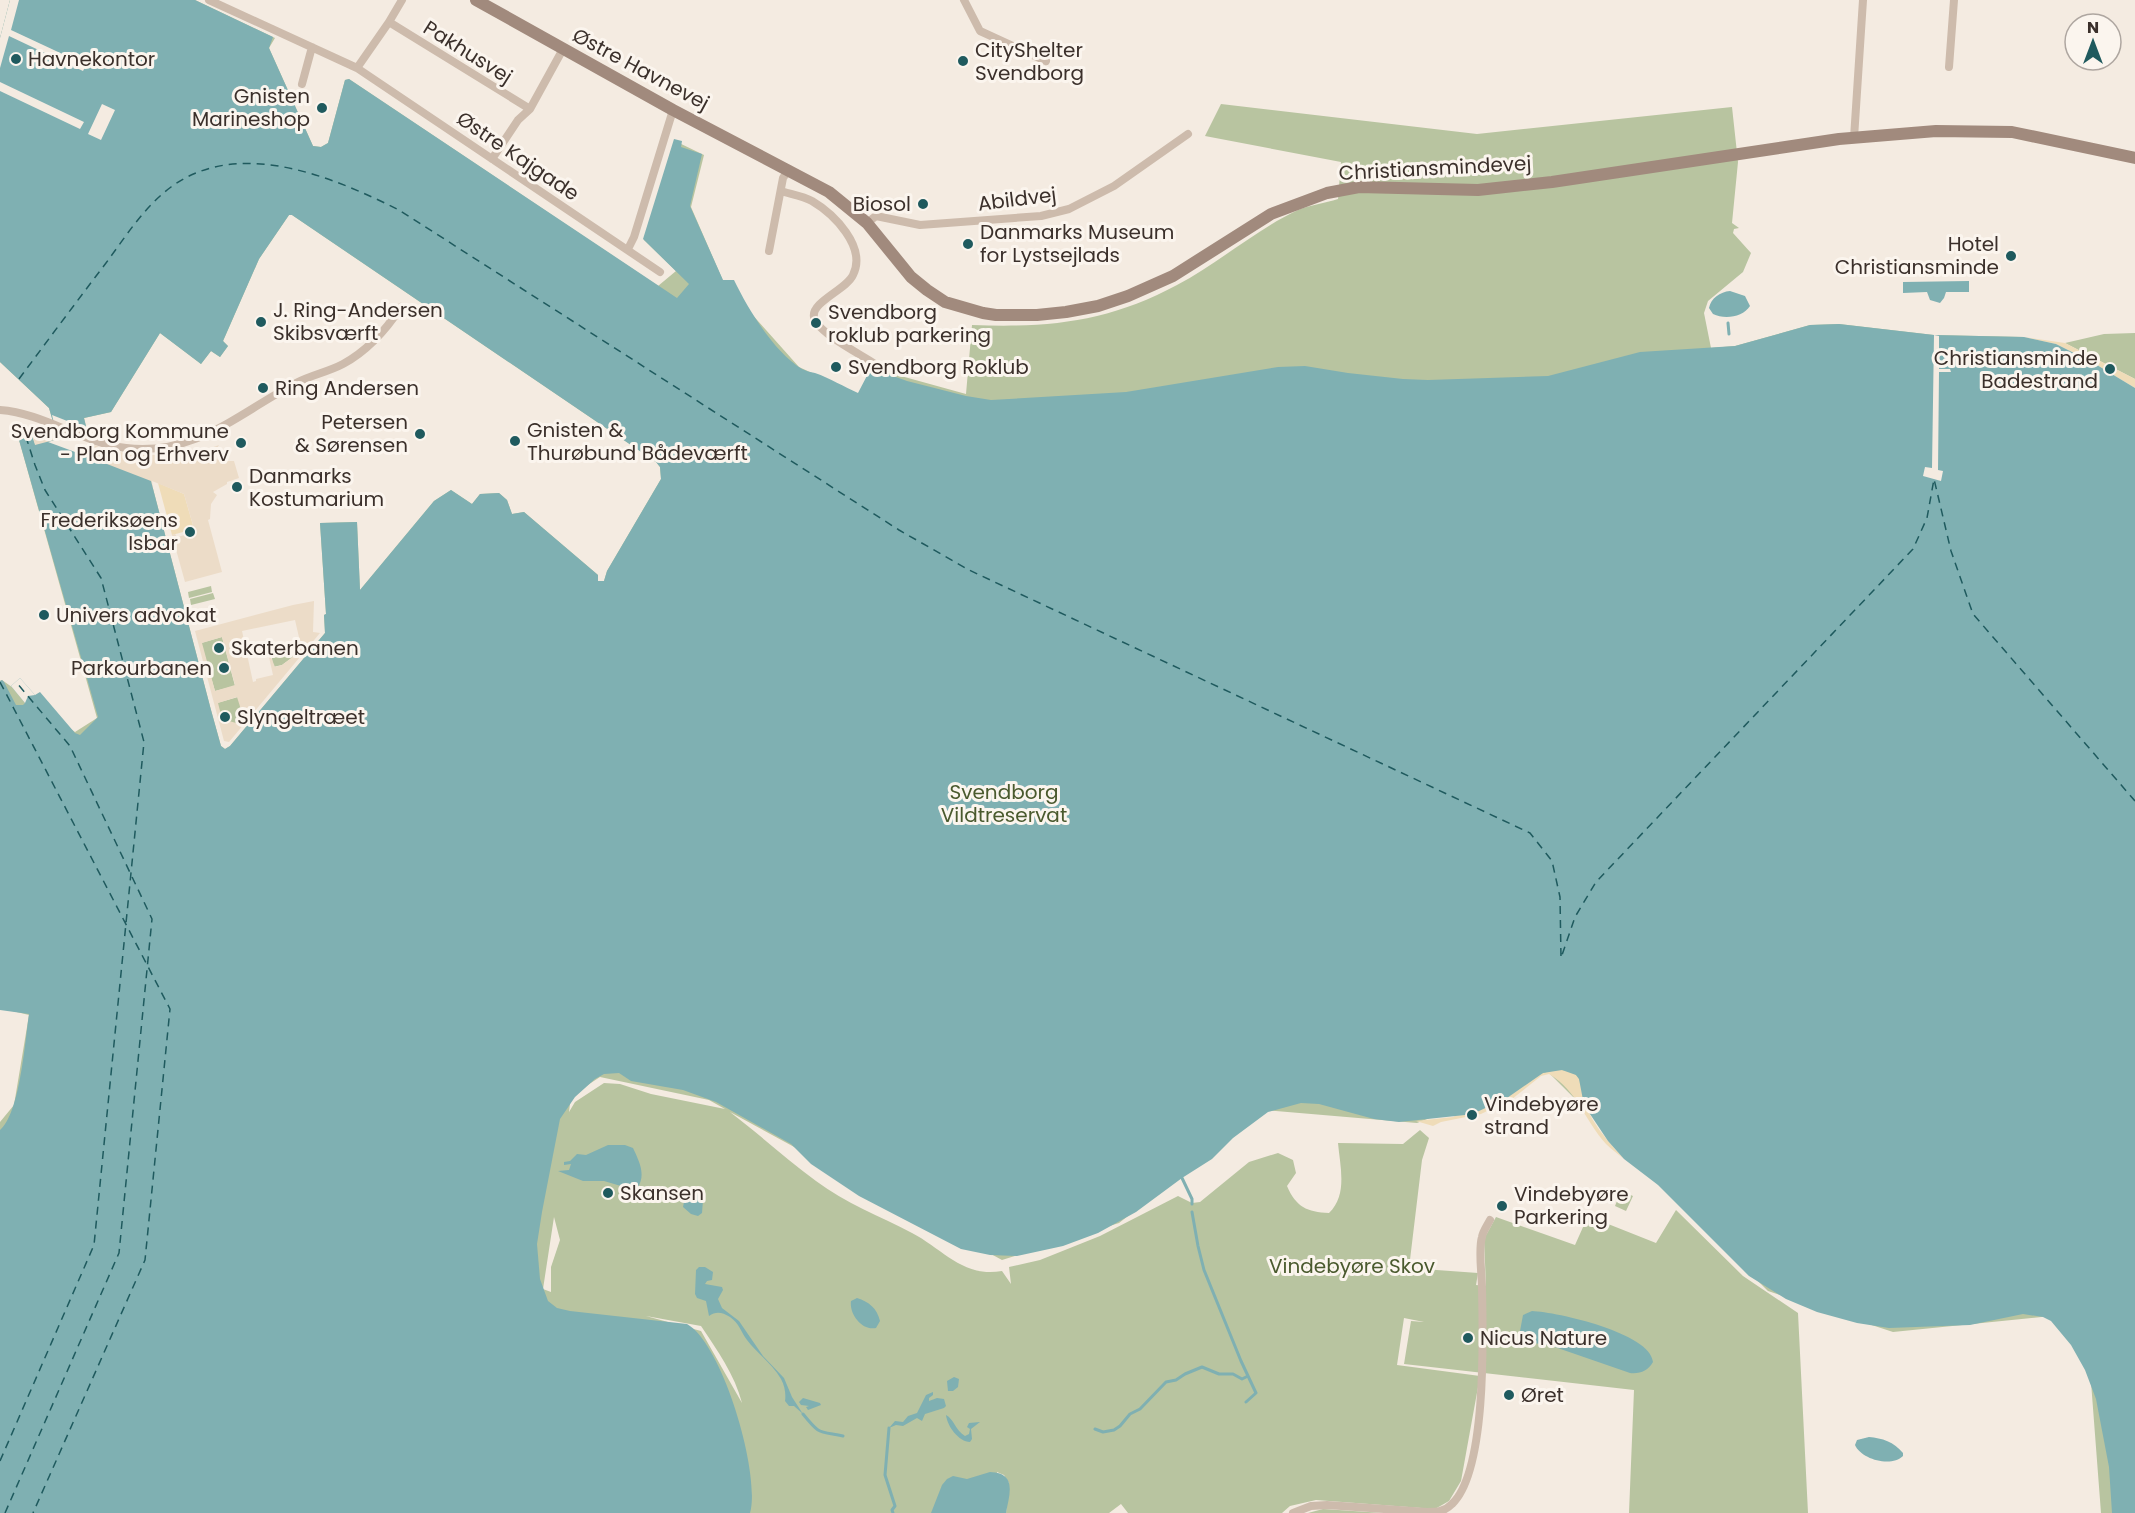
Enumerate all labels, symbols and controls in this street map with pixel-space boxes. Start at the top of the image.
north arrow [2063,12,2123,72]
street label: Pakhusvej [418,14,518,90]
text: N [2087,16,2099,39]
street label: Østre Havnevej [568,21,714,117]
place label: CityShelter Svendborg [975,36,1084,87]
place label: Havnekontor [28,45,155,73]
marker: Havnekontor [9,52,23,66]
marker: CityShelter Svendborg [956,54,970,68]
place label: Gnisten Marineshop [192,82,310,133]
marker: Gnisten Marineshop [315,101,329,115]
street label: Østre Kajgade [451,105,585,207]
street label: Christiansmindevej [1338,149,1532,187]
street label: Abildvej [976,180,1058,218]
place label: Biosol [853,190,911,218]
marker: Biosol [916,197,930,211]
place label: Danmarks Museum for Lystsejlads [980,218,1174,269]
place label: Hotel Christiansminde [1835,230,1999,281]
marker: Danmarks Museum for Lystsejlads [961,237,975,251]
marker: Hotel Christiansminde [2004,249,2018,263]
place label: J. Ring-Andersen Skibsværft [273,296,443,347]
place label: Svendborg roklub parkering [828,298,991,349]
marker: J. Ring-Andersen Skibsværft [254,315,268,329]
marker: Svendborg roklub parkering [809,316,823,330]
place label: Christiansminde Badestrand [1934,344,2098,395]
place label: Svendborg Roklub [848,353,1029,381]
marker: Svendborg Roklub [829,360,843,374]
marker: Christiansminde Badestrand [2103,362,2117,376]
place label: Ring Andersen [275,374,419,402]
marker: Ring Andersen [256,381,270,395]
place label: Petersen & Sørensen [295,408,408,459]
place label: Gnisten & Thurøbund Bådeværft [527,416,748,467]
place label: Svendborg Kommune - Plan og Erhverv [11,417,229,468]
marker: Petersen & Sørensen [413,427,427,441]
marker: Gnisten & Thurøbund Bådeværft [508,434,522,448]
marker: Svendborg Kommune - Plan og Erhverv [234,436,248,450]
place label: Danmarks Kostumarium [249,462,384,513]
marker: Danmarks Kostumarium [230,480,244,494]
place label: Frederiksøens Isbar [41,506,178,557]
marker: Frederiksøens Isbar [183,525,197,539]
place label: Univers advokat [56,601,216,629]
marker: Univers advokat [37,608,51,622]
place label: Skaterbanen [231,634,359,662]
marker: Skaterbanen [212,641,226,655]
place label: Parkourbanen [71,654,212,682]
marker: Parkourbanen [217,661,231,675]
place label: Slyngeltræet [237,703,365,731]
marker: Slyngeltræet [218,710,232,724]
park label: Svendborg Vildtreservat [941,778,1067,829]
place label: Vindebyøre strand [1484,1090,1599,1141]
marker: Vindebyøre strand [1465,1108,1479,1122]
place label: Skansen [620,1179,704,1207]
place label: Vindebyøre Parkering [1514,1180,1629,1231]
marker: Skansen [601,1186,615,1200]
marker: Vindebyøre Parkering [1495,1199,1509,1213]
park label: Vindebyøre Skov [1269,1252,1435,1280]
place label: Nicus Nature [1480,1324,1607,1352]
marker: Nicus Nature [1461,1331,1475,1345]
place label: Øret [1521,1381,1564,1409]
marker: Øret [1502,1388,1516,1402]

